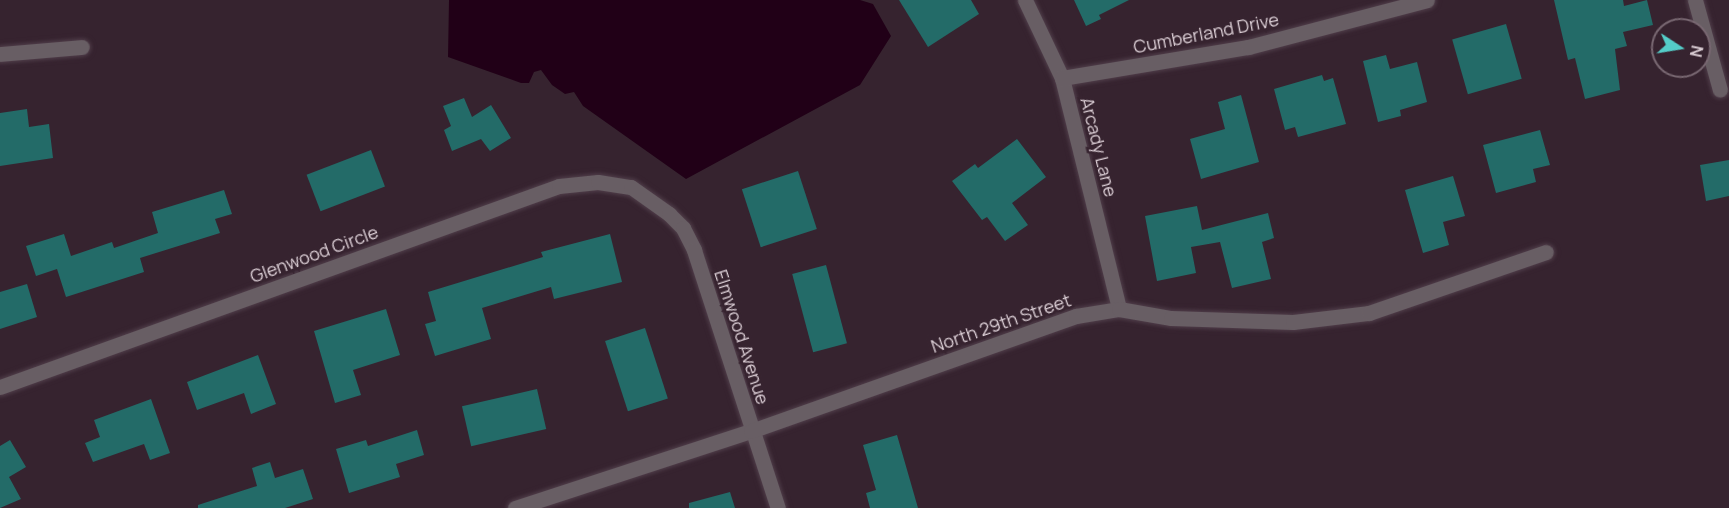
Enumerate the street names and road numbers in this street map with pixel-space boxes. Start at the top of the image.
street label: Cumberland Drive [1131,8,1281,58]
street label: Arcady Lane [1076,95,1122,199]
street label: Glenwood Circle [247,221,381,287]
street label: Elmwood Avenue [710,267,774,407]
street label: North 29th Street [928,289,1074,357]

